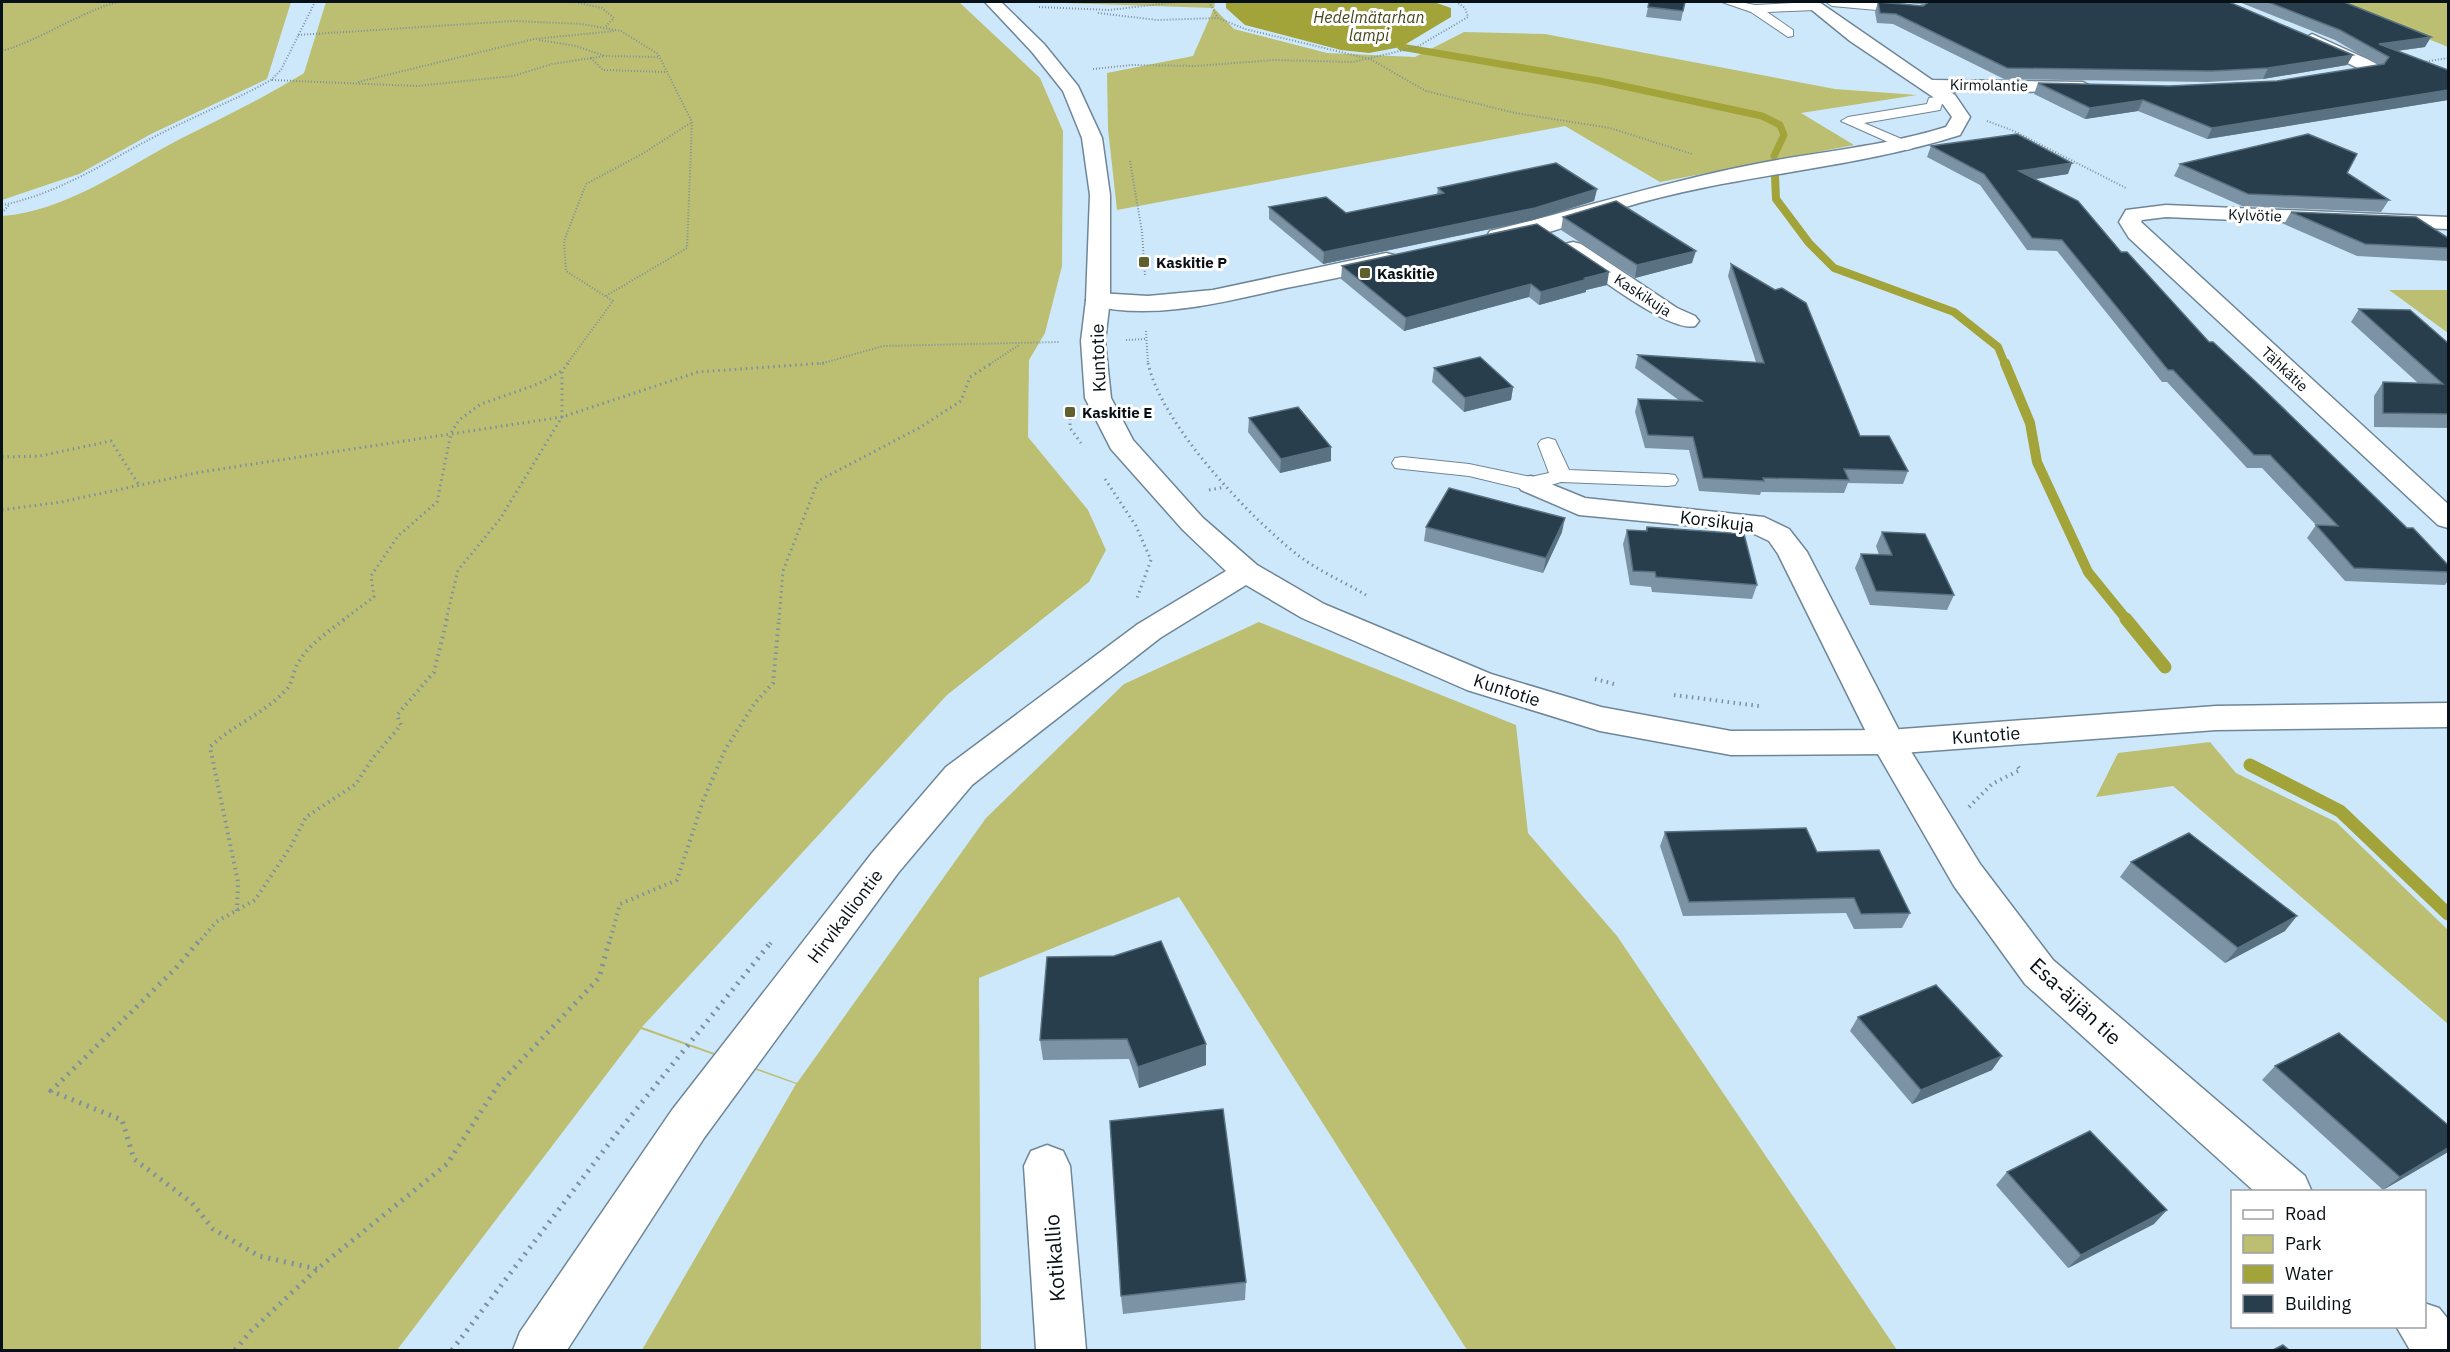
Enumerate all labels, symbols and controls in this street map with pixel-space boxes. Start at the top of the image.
water label: Hedelmätarhan lampi [1313,7,1425,45]
street label: Kirmolantie [1950,75,2028,95]
street label: Kylvötie [2228,205,2282,225]
place label: Kaskitie P [1156,253,1227,272]
marker: Kaskitie P [1137,255,1151,269]
place label: Kaskitie [1377,264,1435,283]
marker: Kaskitie [1358,266,1372,280]
street label: Kaskikuja [1611,270,1675,320]
street label: Kuntotie [1085,323,1111,393]
street label: Tähkätie [2258,343,2312,395]
place label: Kaskitie E [1082,403,1152,422]
marker: Kaskitie E [1063,405,1077,419]
street label: Korsikuja [1679,505,1756,537]
street label: Kuntotie [1471,668,1543,712]
street label: Kuntotie [1951,721,2021,749]
street label: Hirvikalliontie [802,864,888,967]
street label: Esa-äijän tie [2024,951,2128,1051]
legend [2231,1190,2426,1328]
text: Road [2285,1202,2326,1225]
street label: Kotikallio [1037,1213,1071,1303]
text: Park [2285,1232,2322,1255]
text: Water [2285,1262,2334,1285]
text: Building [2285,1292,2352,1315]

